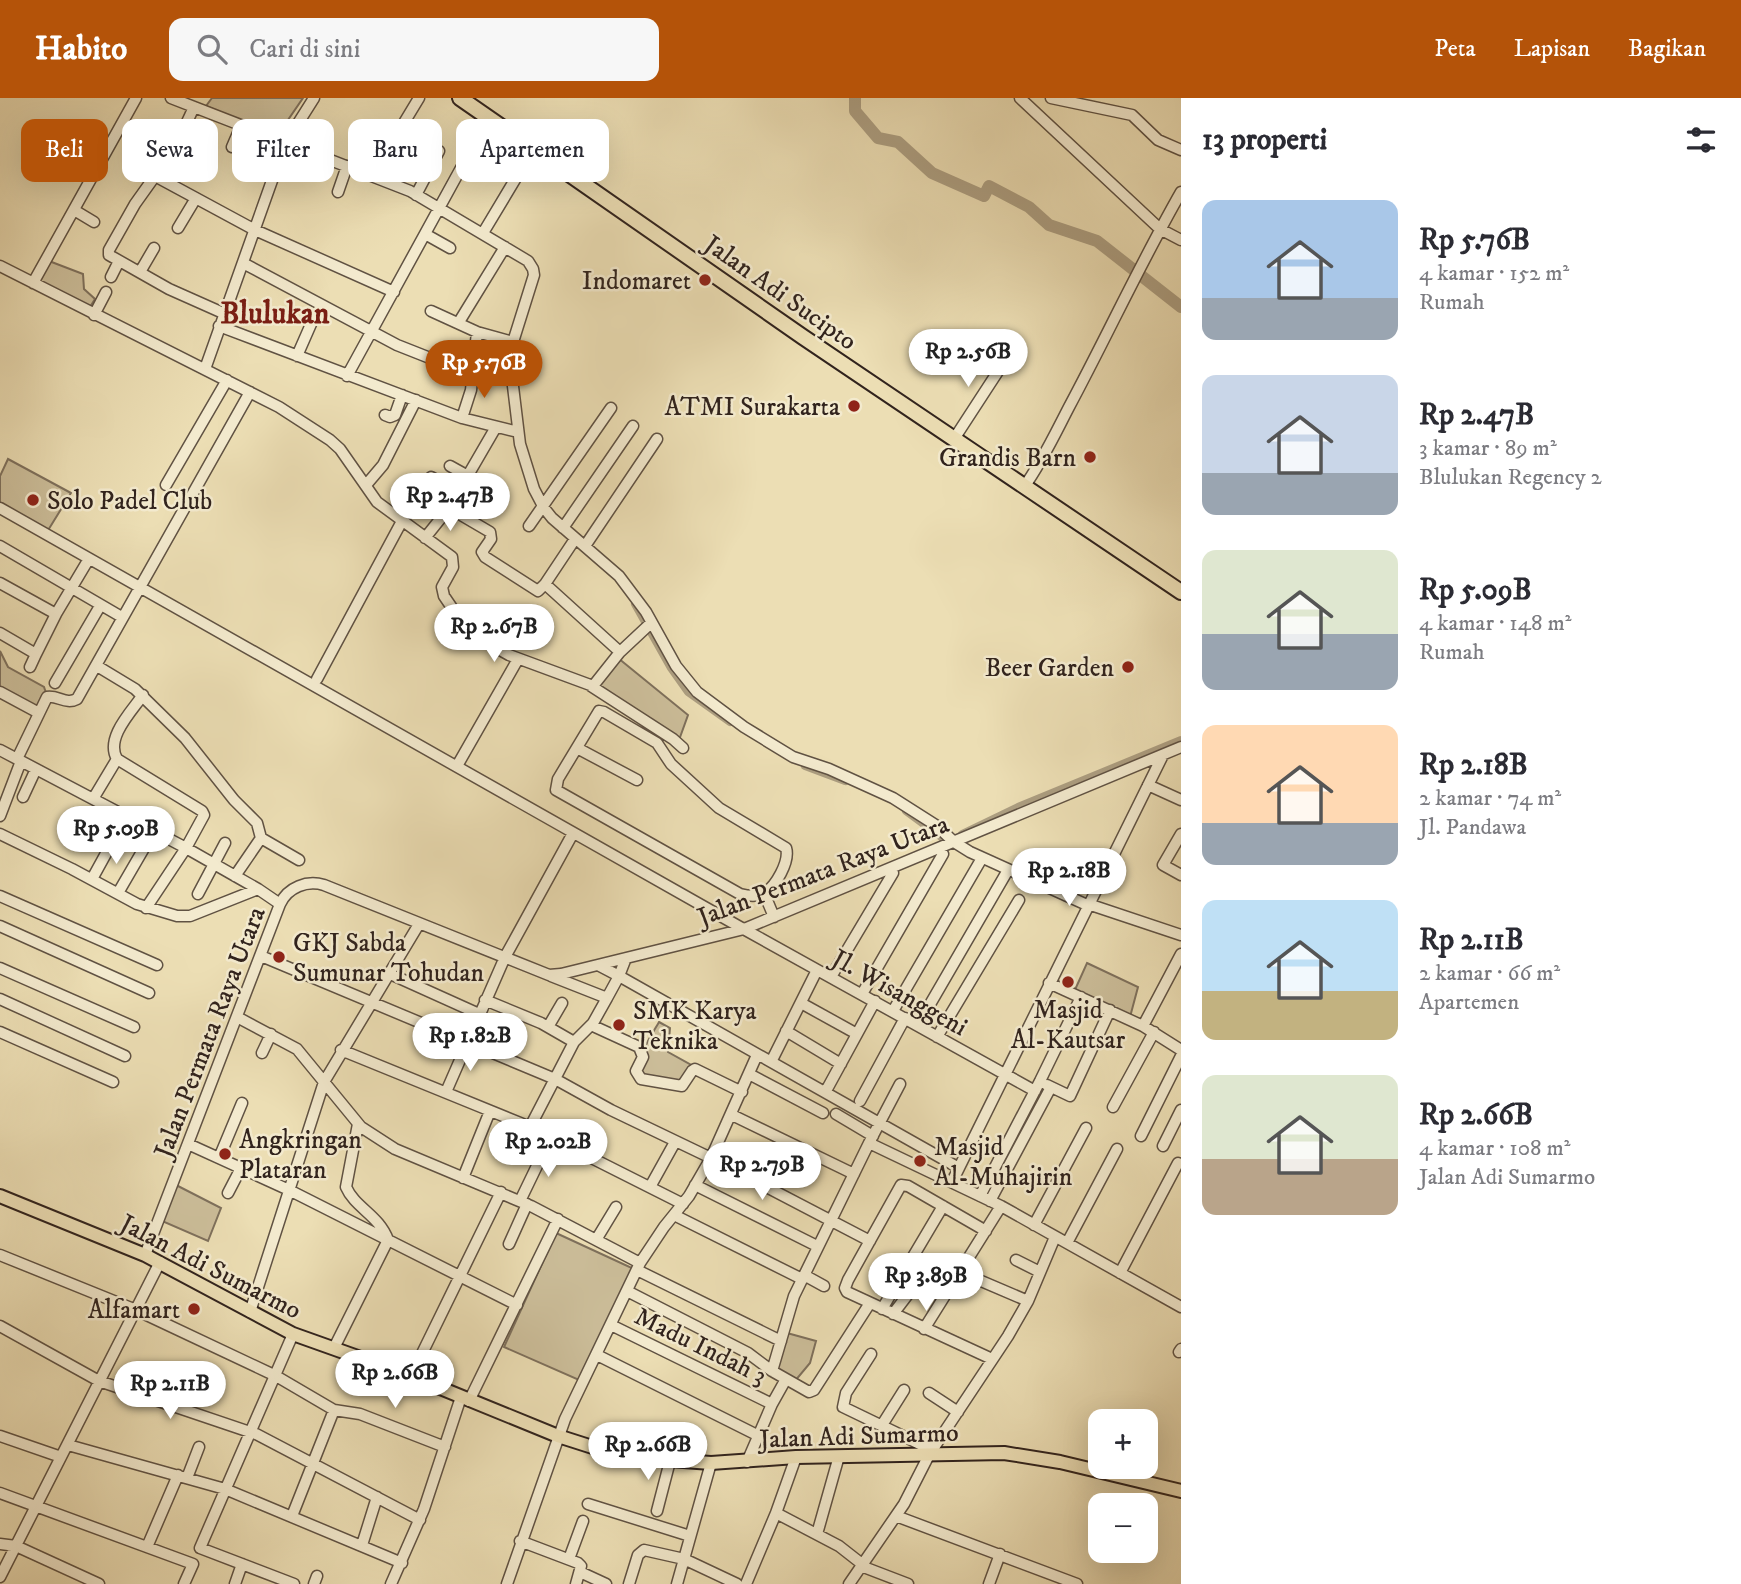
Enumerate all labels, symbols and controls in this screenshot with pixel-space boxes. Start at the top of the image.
search box [169,18,659,81]
text: Habito [35,29,127,70]
icon: search [193,30,231,68]
text: Cari di sini [249,33,360,66]
text: Peta [1434,34,1476,64]
text: Lapisan [1514,34,1590,64]
text: Bagikan [1628,34,1706,64]
chip: Beli [21,119,108,182]
chip: Sewa [122,119,218,182]
chip: Filter [232,119,334,182]
chip: Baru [348,119,442,182]
chip: Apartemen [456,119,609,182]
icon: filters [1682,121,1720,159]
text: 13 properti [1202,122,1327,159]
text: Rp 5.76B [1419,222,1530,259]
street label: Jalan Adi Sucipto [696,227,863,358]
icon: home [1258,228,1342,312]
text: 4 kamar · 152 m² [1419,259,1569,288]
place label: Indomaret [582,265,691,298]
marker: Indomaret [697,272,713,288]
text: Rumah [1419,288,1485,317]
district label: Blulukan [221,296,330,333]
pin: Rp 2.56B [896,330,1040,389]
text: Rp 2.56B [925,337,1011,366]
pin: Rp 5.76B [412,341,556,400]
text: Rp 5.76B [441,348,527,377]
place label: ATMI Surakarta [664,391,840,424]
text: Rp 2.47B [1419,397,1534,434]
marker: ATMI Surakarta [846,398,862,414]
icon: home [1258,403,1342,487]
text: 3 kamar · 89 m² [1419,434,1557,463]
place label: Grandis Barn [939,442,1076,475]
marker: Grandis Barn [1082,449,1098,465]
text: Blulukan Regency 2 [1419,463,1602,492]
pin: Rp 2.47B [378,474,522,533]
text: Rp 2.47B [406,481,494,510]
place label: Solo Padel Club [47,485,212,518]
marker: Solo Padel Club [25,492,41,508]
text: Rp 5.09B [1419,572,1532,609]
icon: home [1258,578,1342,662]
pin: Rp 2.67B [422,604,566,664]
text: 4 kamar · 148 m² [1419,609,1572,638]
text: Rp 2.67B [450,612,538,641]
text: Rumah [1419,638,1485,667]
place label: Beer Garden [985,652,1114,685]
marker: Beer Garden [1120,659,1136,675]
text: Rp 2.18B [1419,747,1528,784]
icon: home [1258,753,1342,837]
text: 2 kamar · 74 m² [1419,784,1561,813]
pin: Rp 5.09B [44,806,188,866]
street label: Jalan Permata Raya Utara [691,808,954,935]
text: Jl. Pandawa [1419,813,1526,842]
text: Rp 5.09B [73,814,159,843]
pin: Rp 2.18B [997,848,1141,908]
text: Rp 2.18B [1027,856,1111,885]
street label: Jalan Permata Raya Utara [147,902,274,1165]
text: Rp 2.11B [1419,922,1524,959]
place label: GKJ Sabda Sumunar Tohudan [293,927,485,990]
icon: home [1258,928,1342,1012]
street label: Jl. Wisanggeni [824,942,973,1044]
marker: GKJ Sabda Sumunar Tohudan [271,949,287,965]
text: 2 kamar · 66 m² [1419,959,1560,988]
marker: Masjid Al-Kautsar [1060,974,1076,990]
text: Apartemen [1419,988,1519,1017]
place label: Masjid Al-Kautsar [1011,994,1126,1057]
place label: SMK Karya Teknika [633,995,757,1058]
pin: Rp 1.82B [398,1014,542,1073]
marker: SMK Karya Teknika [611,1017,627,1033]
text: Rp 1.82B [428,1021,512,1050]
text: Rp 2.66B [1419,1097,1533,1134]
icon: home [1258,1103,1342,1187]
pin: Rp 2.02B [476,1119,620,1179]
place label: Angkringan Plataran [239,1124,362,1187]
text: Rp 2.02B [504,1127,592,1156]
place label: Masjid Al-Muhajirin [934,1131,1073,1194]
text: 4 kamar · 108 m² [1419,1134,1571,1163]
pin: Rp 2.79B [690,1142,834,1202]
marker: Angkringan Plataran [217,1146,233,1162]
text: Rp 2.79B [719,1150,805,1179]
marker: Masjid Al-Muhajirin [912,1153,928,1169]
text: Jalan Adi Sumarmo [1419,1163,1595,1192]
street label: Jalan Adi Sumarmo [112,1206,307,1327]
pin: Rp 3.89B [854,1254,998,1313]
text: Rp 3.89B [884,1261,968,1290]
place label: Alfamart [88,1294,180,1327]
street label: Madu Indah 3 [629,1300,772,1393]
marker: Alfamart [186,1301,202,1317]
pin: Rp 2.66B [323,1350,467,1410]
text: Rp 2.66B [351,1358,439,1387]
pin: Rp 2.11B [98,1362,242,1421]
text: Rp 2.11B [130,1369,210,1398]
map controls [1088,1409,1158,1563]
button: + [1088,1409,1158,1479]
street label: Jalan Adi Sumarmo [757,1417,959,1457]
pin: Rp 2.66B [576,1422,720,1482]
text: Rp 2.66B [604,1430,692,1459]
button: − [1088,1493,1158,1563]

